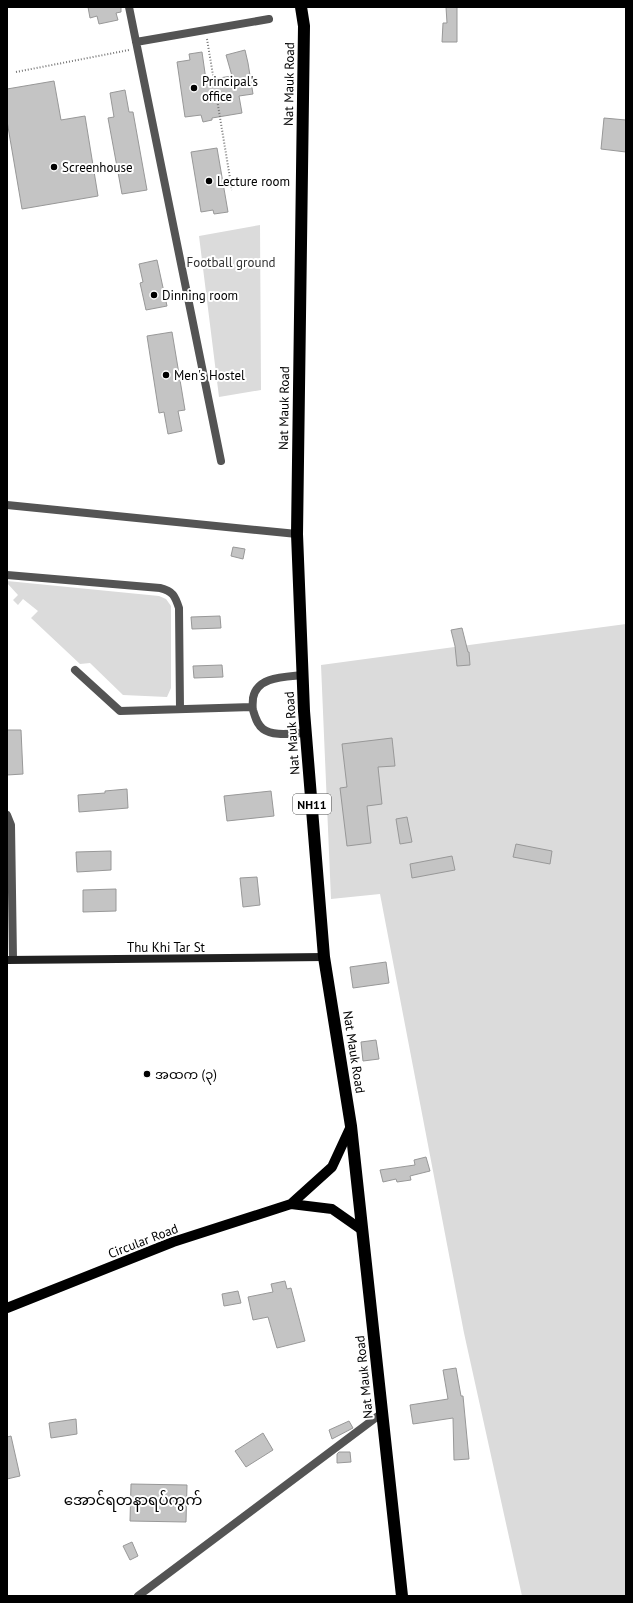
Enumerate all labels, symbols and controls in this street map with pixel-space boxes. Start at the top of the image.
street label: Nat Mauk Road [280,42,298,126]
place label: Principal's office [202,73,258,105]
marker: Principal's office [189,83,199,93]
place label: Screenhouse [62,159,133,176]
marker: Screenhouse [49,162,59,172]
place label: Lecture room [217,173,290,190]
marker: Lecture room [204,176,214,186]
park label: Football ground [186,254,276,271]
place label: Dinning room [162,287,238,304]
marker: Dinning room [149,290,159,300]
street label: Nat Mauk Road [275,366,293,450]
place label: Men's Hostel [174,367,245,384]
marker: Men's Hostel [161,370,171,380]
street label: Nat Mauk Road [281,691,303,775]
road number: NH11 [293,794,331,814]
street label: Thu Khi Tar St [127,939,206,956]
street label: Nat Mauk Road [339,1009,369,1095]
place label: အထက (၃) [155,1066,217,1085]
marker: အထက (၃) [142,1069,152,1079]
street label: Circular Road [105,1220,181,1262]
street label: Nat Mauk Road [351,1335,377,1419]
district label: အောင်ရတနာရပ်ကွက် [64,1490,202,1512]

